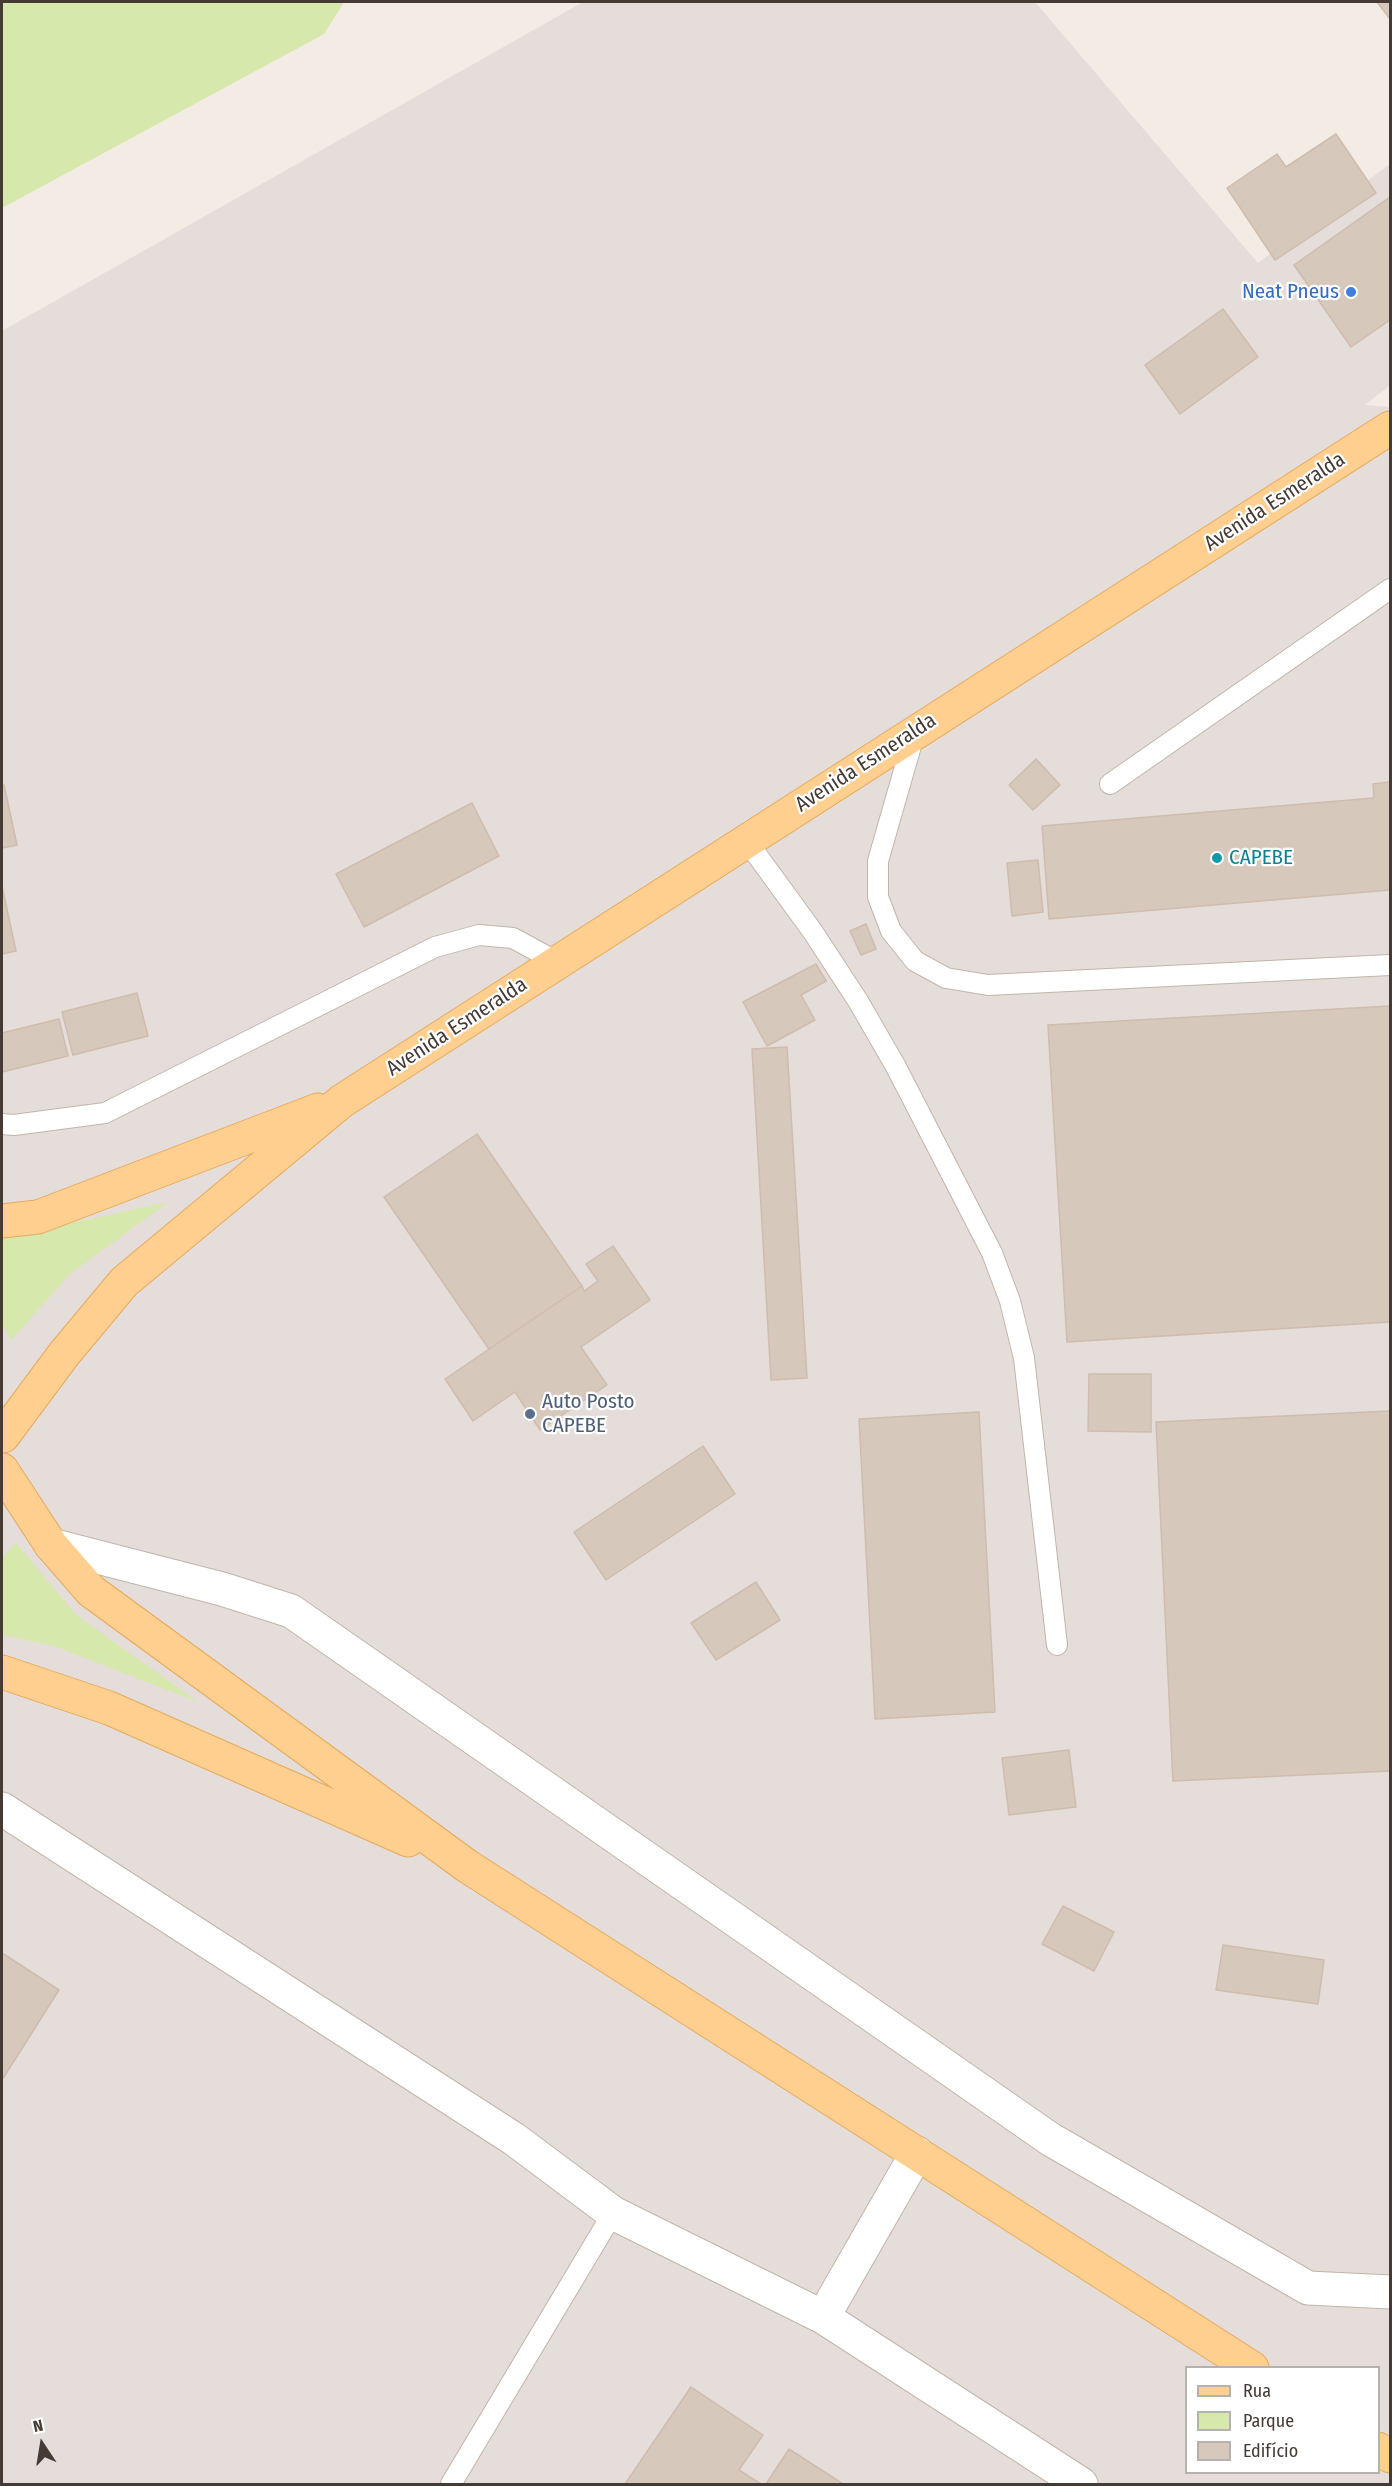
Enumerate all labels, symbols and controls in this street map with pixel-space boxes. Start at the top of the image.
place label: Neat Pneus [1242,279,1339,305]
marker: Neat Pneus [1344,285,1358,299]
street label: Avenida Esmeralda [1200,447,1350,557]
street label: Avenida Esmeralda [791,708,941,818]
place label: CAPEBE [1229,845,1293,871]
marker: CAPEBE [1210,851,1224,865]
street label: Avenida Esmeralda [382,972,532,1082]
place label: Auto Posto CAPEBE [542,1389,635,1439]
marker: Auto Posto CAPEBE [523,1407,537,1421]
legend [1185,2366,1380,2474]
text: Rua [1243,2380,1271,2402]
text: Parque [1243,2410,1294,2432]
north arrow [12,2414,72,2474]
text: N [31,2416,45,2436]
text: Edifício [1243,2440,1298,2462]

